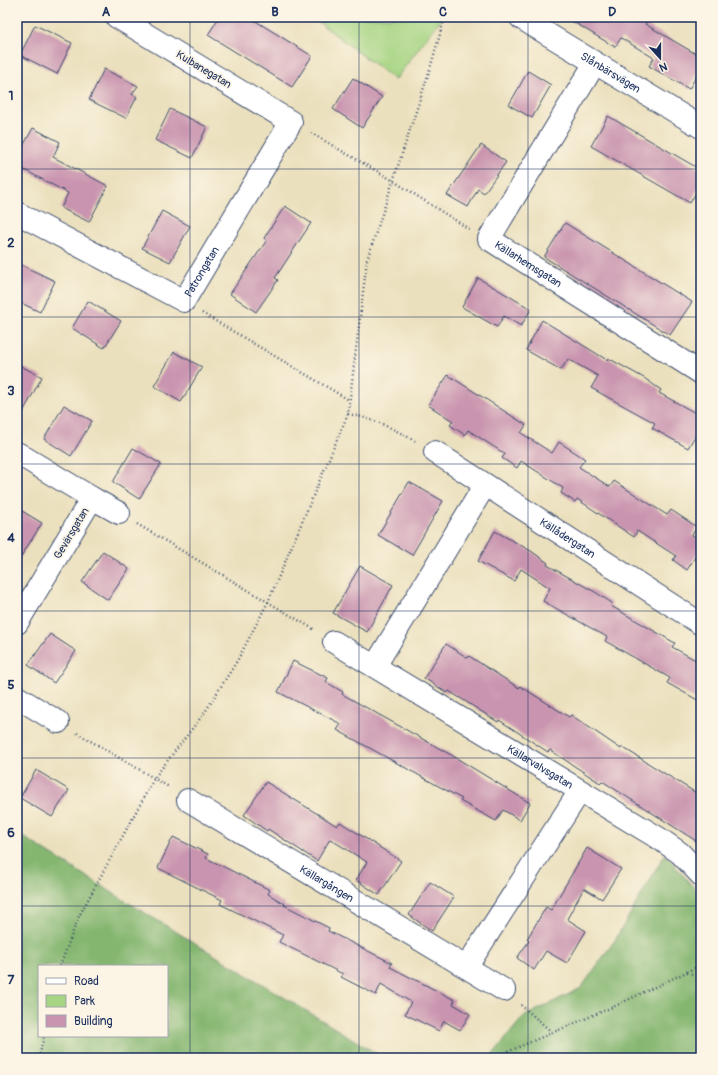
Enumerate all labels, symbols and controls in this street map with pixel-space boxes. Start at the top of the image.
text: A [102,4,111,20]
text: B [271,4,279,20]
text: C [439,4,447,20]
text: D [608,4,616,20]
north arrow [640,38,680,78]
street label: Kulbanegatan [174,48,234,91]
street label: Slånbärsvägen [578,50,643,96]
text: N [657,59,669,74]
text: 1 [8,88,14,104]
text: 2 [7,235,15,251]
street label: Källarhemsgatan [492,238,564,290]
street label: Patrongatan [182,244,222,299]
text: 3 [7,383,15,399]
street label: Gevärsgatan [51,505,92,561]
street label: Källådergatan [537,516,598,561]
text: 4 [7,530,15,546]
text: 5 [7,677,15,693]
street label: Källarvalvsgatan [505,742,575,792]
text: 6 [7,825,15,841]
street label: Källargången [297,863,356,905]
legend [38,965,168,1037]
text: 7 [8,972,15,988]
text: Road [74,974,99,989]
text: Park [74,994,95,1009]
text: Building [74,1014,113,1029]

